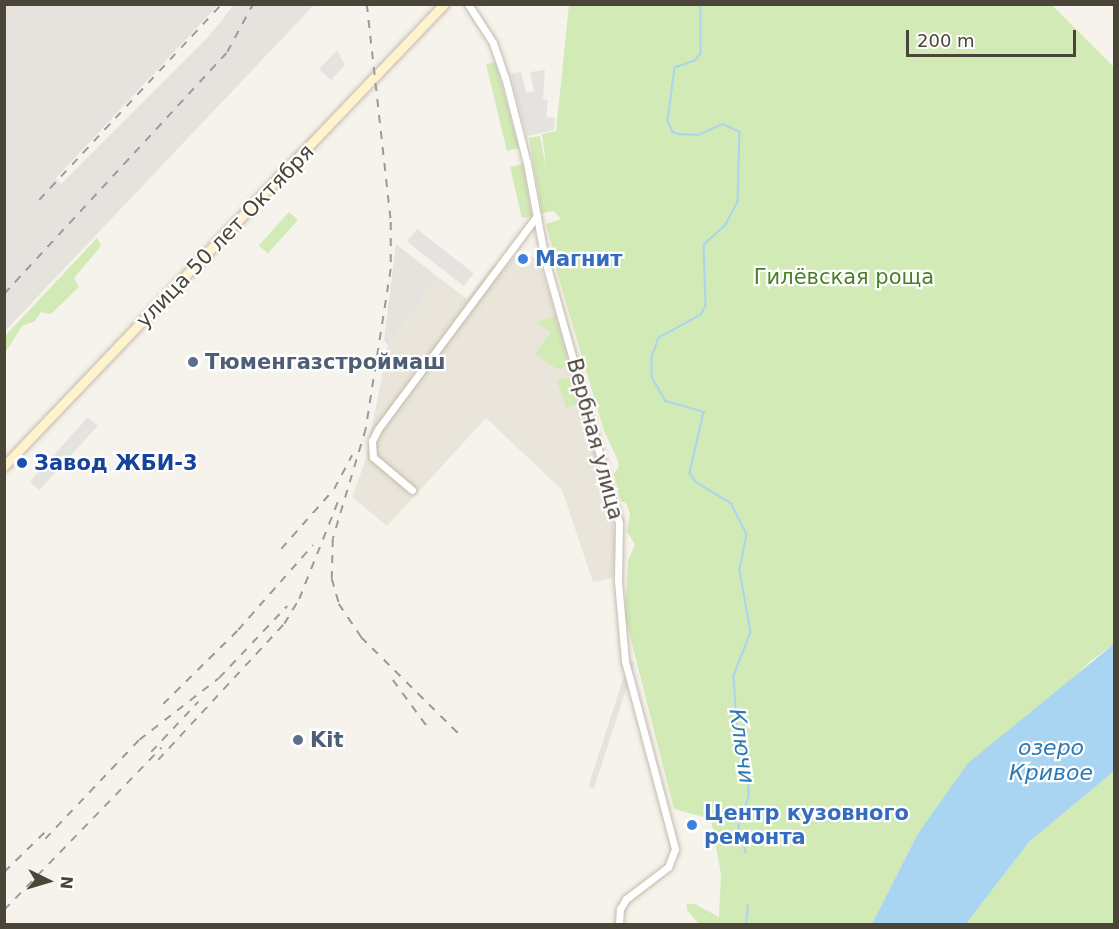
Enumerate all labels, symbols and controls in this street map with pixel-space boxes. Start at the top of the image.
scale bar [909,18,1078,56]
text: 200 m [917,30,975,51]
street label: улица 50 лет Октября [131,139,319,333]
place label: Магнит [535,246,622,272]
marker: Магнит [516,252,530,266]
park label: Гилёвская роща [754,264,934,290]
place label: Тюменгазстроймаш [205,349,445,375]
marker: Тюменгазстроймаш [186,355,200,369]
street label: Вербная улица [561,355,629,523]
place label: Завод ЖБИ-3 [34,450,198,476]
marker: Завод ЖБИ-3 [15,456,29,470]
water label: Ключи [724,707,760,785]
place label: Kit [310,727,344,753]
marker: Kit [291,733,305,747]
water label: озеро Кривое [1009,734,1093,786]
place label: Центр кузовного ремонта [704,800,909,850]
marker: Центр кузовного ремонта [685,818,699,832]
north arrow [18,851,78,911]
text: N [56,875,76,890]

